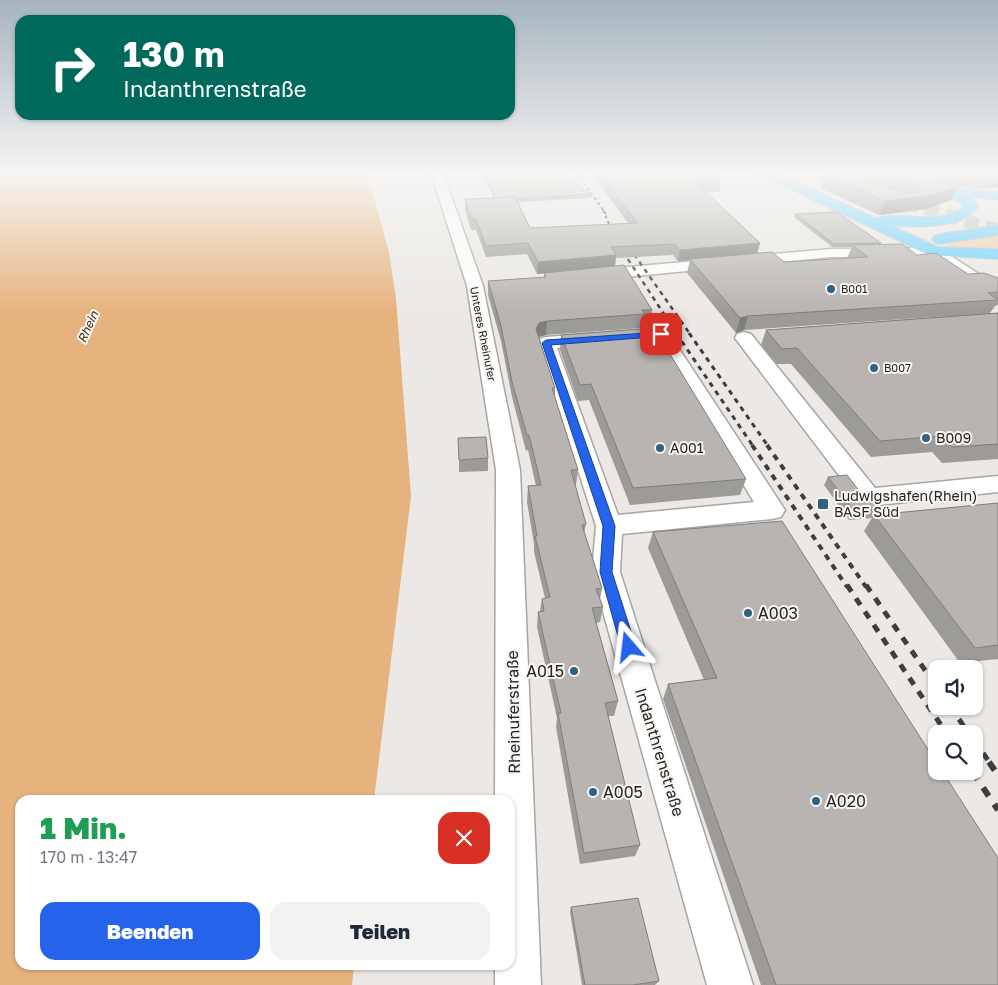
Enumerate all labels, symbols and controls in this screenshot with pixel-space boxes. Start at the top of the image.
text: 130 m [123,33,225,75]
icon: right [40,35,105,100]
text: Indanthrenstraße [123,75,306,102]
place label: B001 [841,282,867,295]
marker: B001 [825,283,837,295]
street label: Unteres Rheinufer [468,285,499,383]
water label: Rhein [74,308,101,345]
pin [640,313,682,355]
icon: arrive [647,320,675,348]
place label: B007 [884,361,911,374]
marker: B007 [868,362,880,374]
place label: B009 [936,429,971,446]
marker: B009 [920,432,932,444]
place label: A001 [670,439,704,456]
marker: A001 [654,442,666,454]
place label: Ludwigshafen(Rhein) BASF Süd [834,487,977,520]
marker: Ludwigshafen(Rhein) BASF Süd [816,497,830,511]
place label: A003 [758,603,798,623]
marker: A003 [742,607,754,619]
position arrow [602,620,654,672]
street label: Rheinuferstraße [502,650,524,774]
map controls [928,660,983,780]
button: sound [928,660,983,715]
place label: A015 [526,661,564,681]
marker: A015 [568,665,580,677]
street label: Indanthrenstraße [631,685,689,819]
button: search [928,725,983,780]
place label: A005 [603,782,643,802]
marker: A005 [587,786,599,798]
place label: A020 [826,791,866,811]
marker: A020 [810,795,822,807]
text: 1 Min. [40,810,127,846]
button: close [438,812,490,864]
text: 170 m · 13:47 [40,847,137,867]
button: Beenden [40,902,260,960]
button: Teilen [270,902,490,960]

